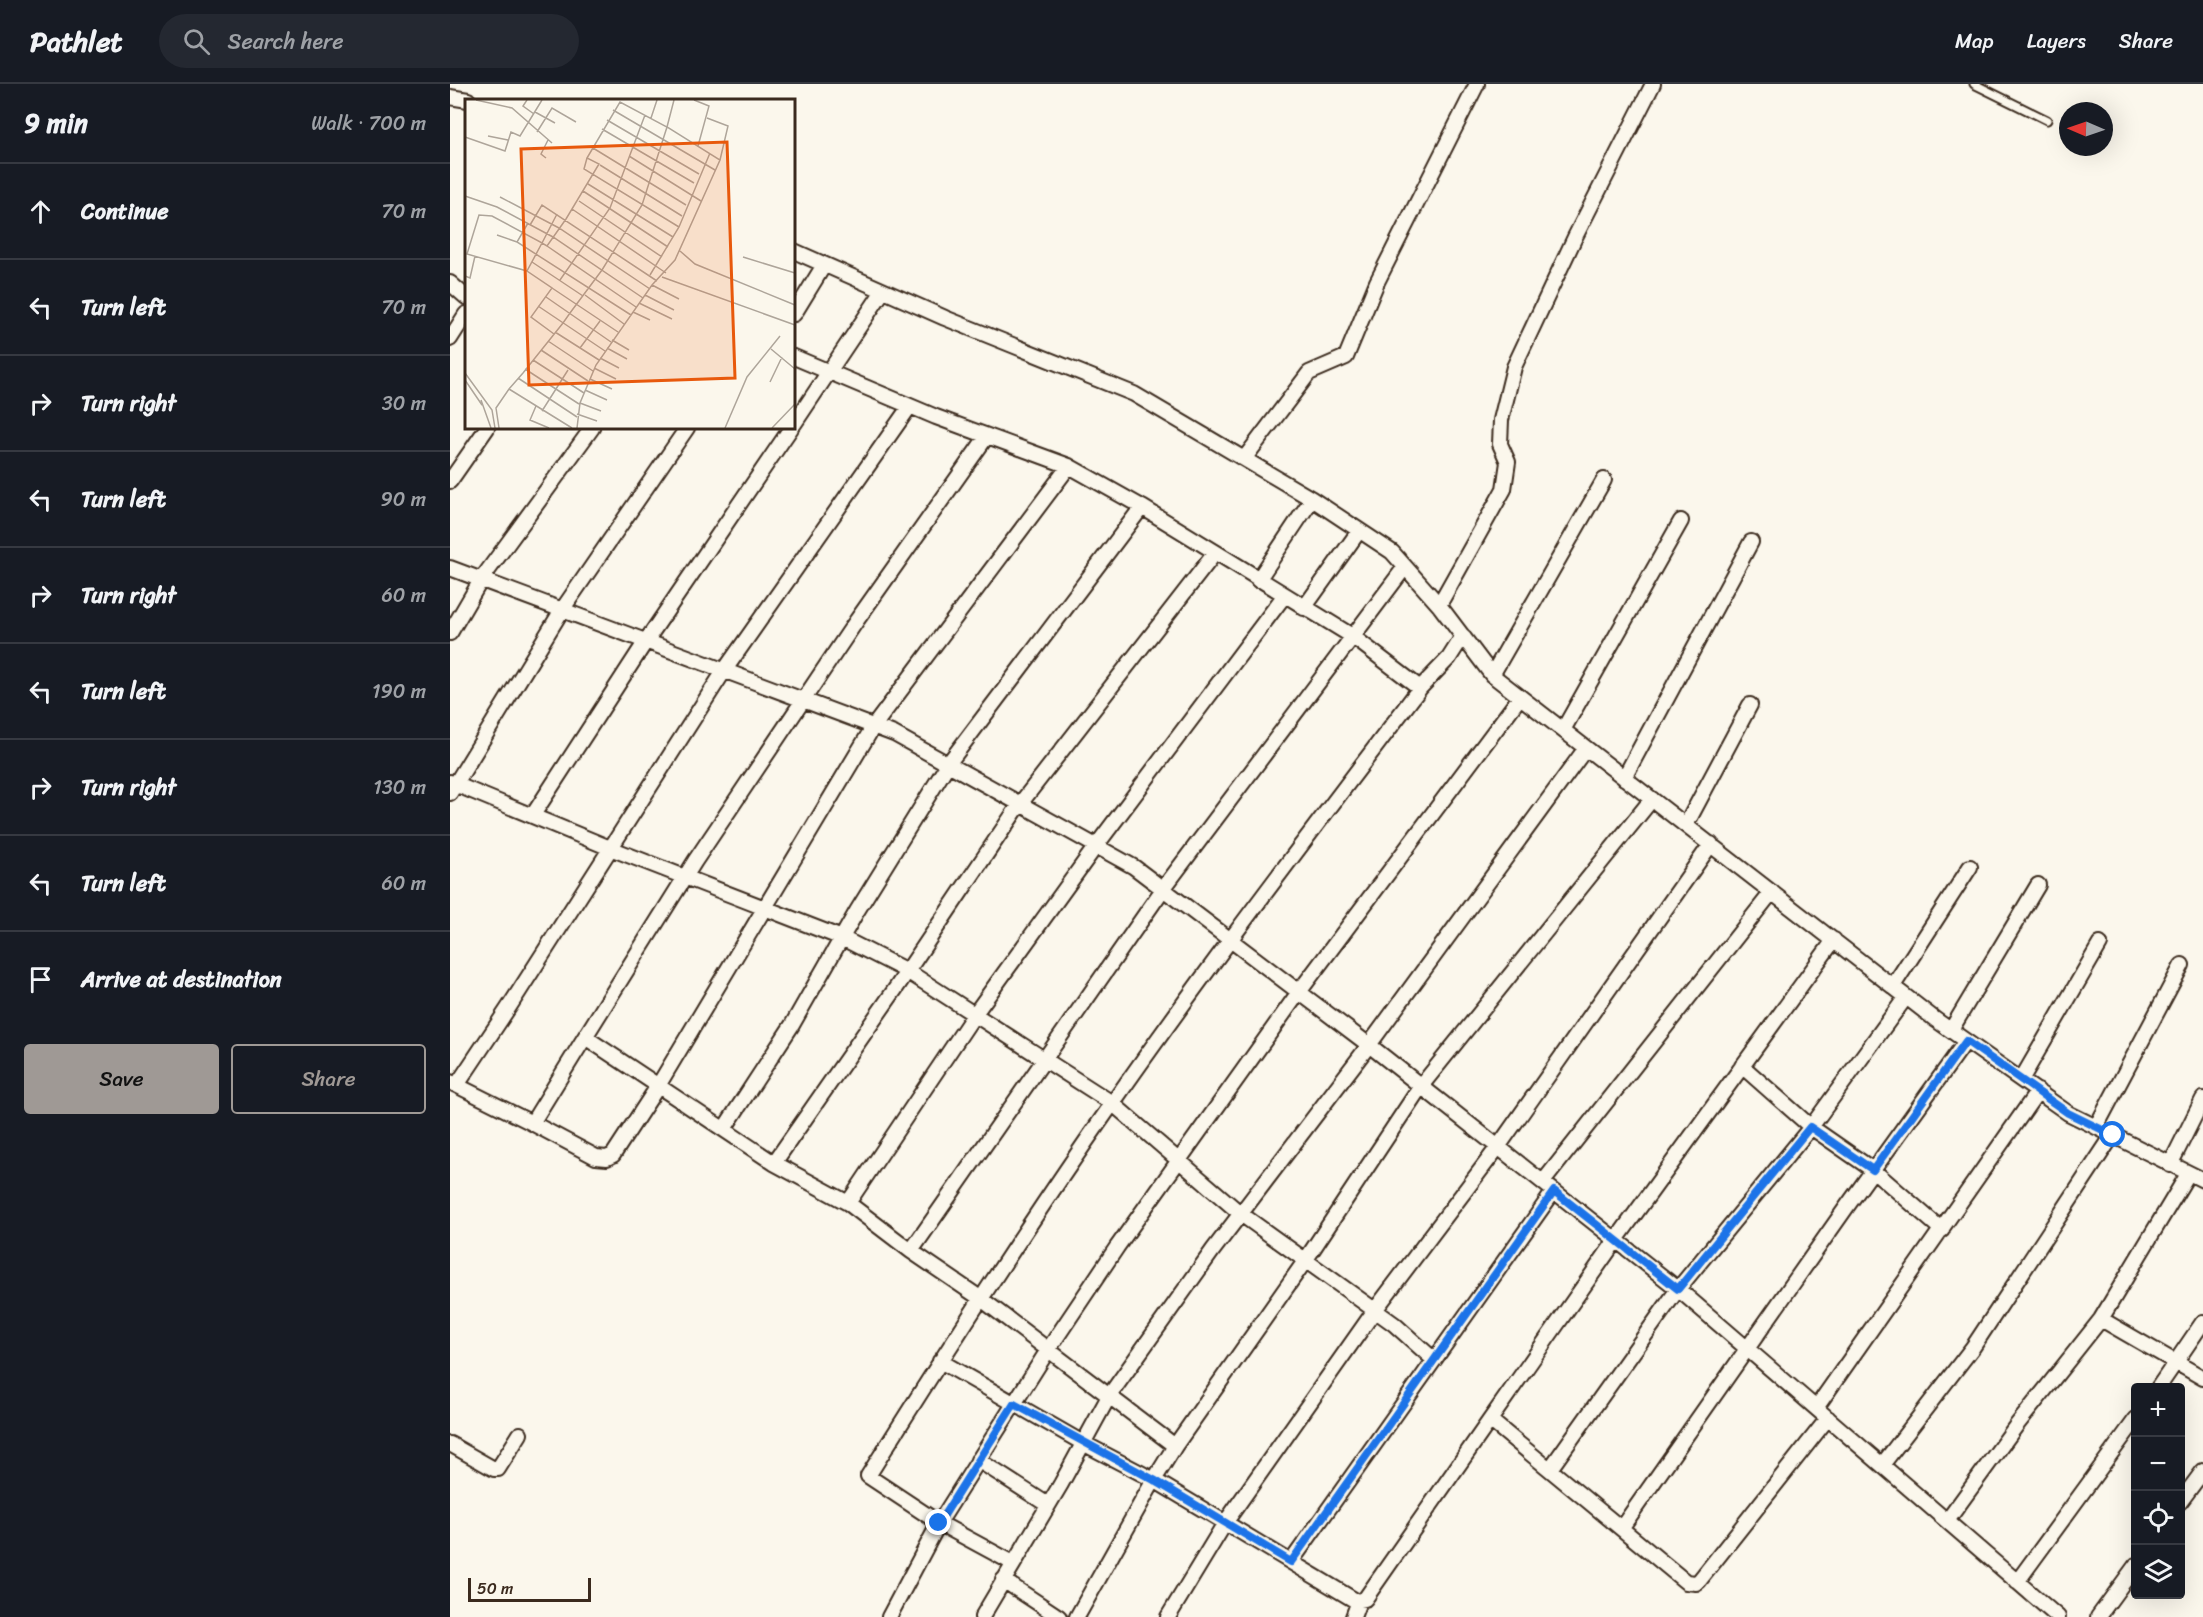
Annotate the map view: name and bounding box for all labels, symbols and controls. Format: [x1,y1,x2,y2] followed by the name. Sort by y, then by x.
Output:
[159,14,579,68] search box
[30,17,123,66] text: Pathlet
[228,22,343,61] text: Search here
[1955,22,1994,60] text: Map
[2027,22,2086,60] text: Layers
[2119,22,2173,60] text: Share
[180,25,213,58] icon: search
[465,99,795,429] inset map
[24,100,88,146] text: 9 min
[2059,102,2113,156] north arrow
[311,106,426,141] text: Walk · 700 m
[81,192,169,231] text: Continue
[381,194,426,229] text: 70 m
[24,195,57,228] icon: ahead
[81,288,166,327] text: Turn left
[381,290,426,325] text: 70 m
[24,291,57,324] icon: left
[81,384,176,423] text: Turn right
[382,386,426,421] text: 30 m
[24,387,57,420] icon: right
[81,480,166,519] text: Turn left
[381,482,426,517] text: 90 m
[24,483,57,516] icon: left
[81,576,176,615] text: Turn right
[381,578,426,613] text: 60 m
[24,579,57,612] icon: right
[81,672,166,711] text: Turn left
[372,674,426,709] text: 190 m
[24,675,57,708] icon: left
[81,768,176,807] text: Turn right
[373,770,426,805] text: 130 m
[24,771,57,804] icon: right
[81,864,166,903] text: Turn left
[381,866,426,901] text: 60 m
[24,867,57,900] icon: left
[81,960,282,999] text: Arrive at destination
[24,963,57,996] icon: arrive
[24,1044,219,1114] button: Save
[231,1044,426,1114] button: Share
[2099,1121,2125,1147] route start
[2131,1383,2185,1599] map controls
[2131,1383,2185,1437] button: +
[2131,1437,2185,1491] button: −
[2131,1491,2185,1545] button: locate
[925,1509,951,1535] route end
[2131,1545,2185,1599] button: layers
[477,1574,513,1603] text: 50 m
[468,1575,591,1602] scale bar

